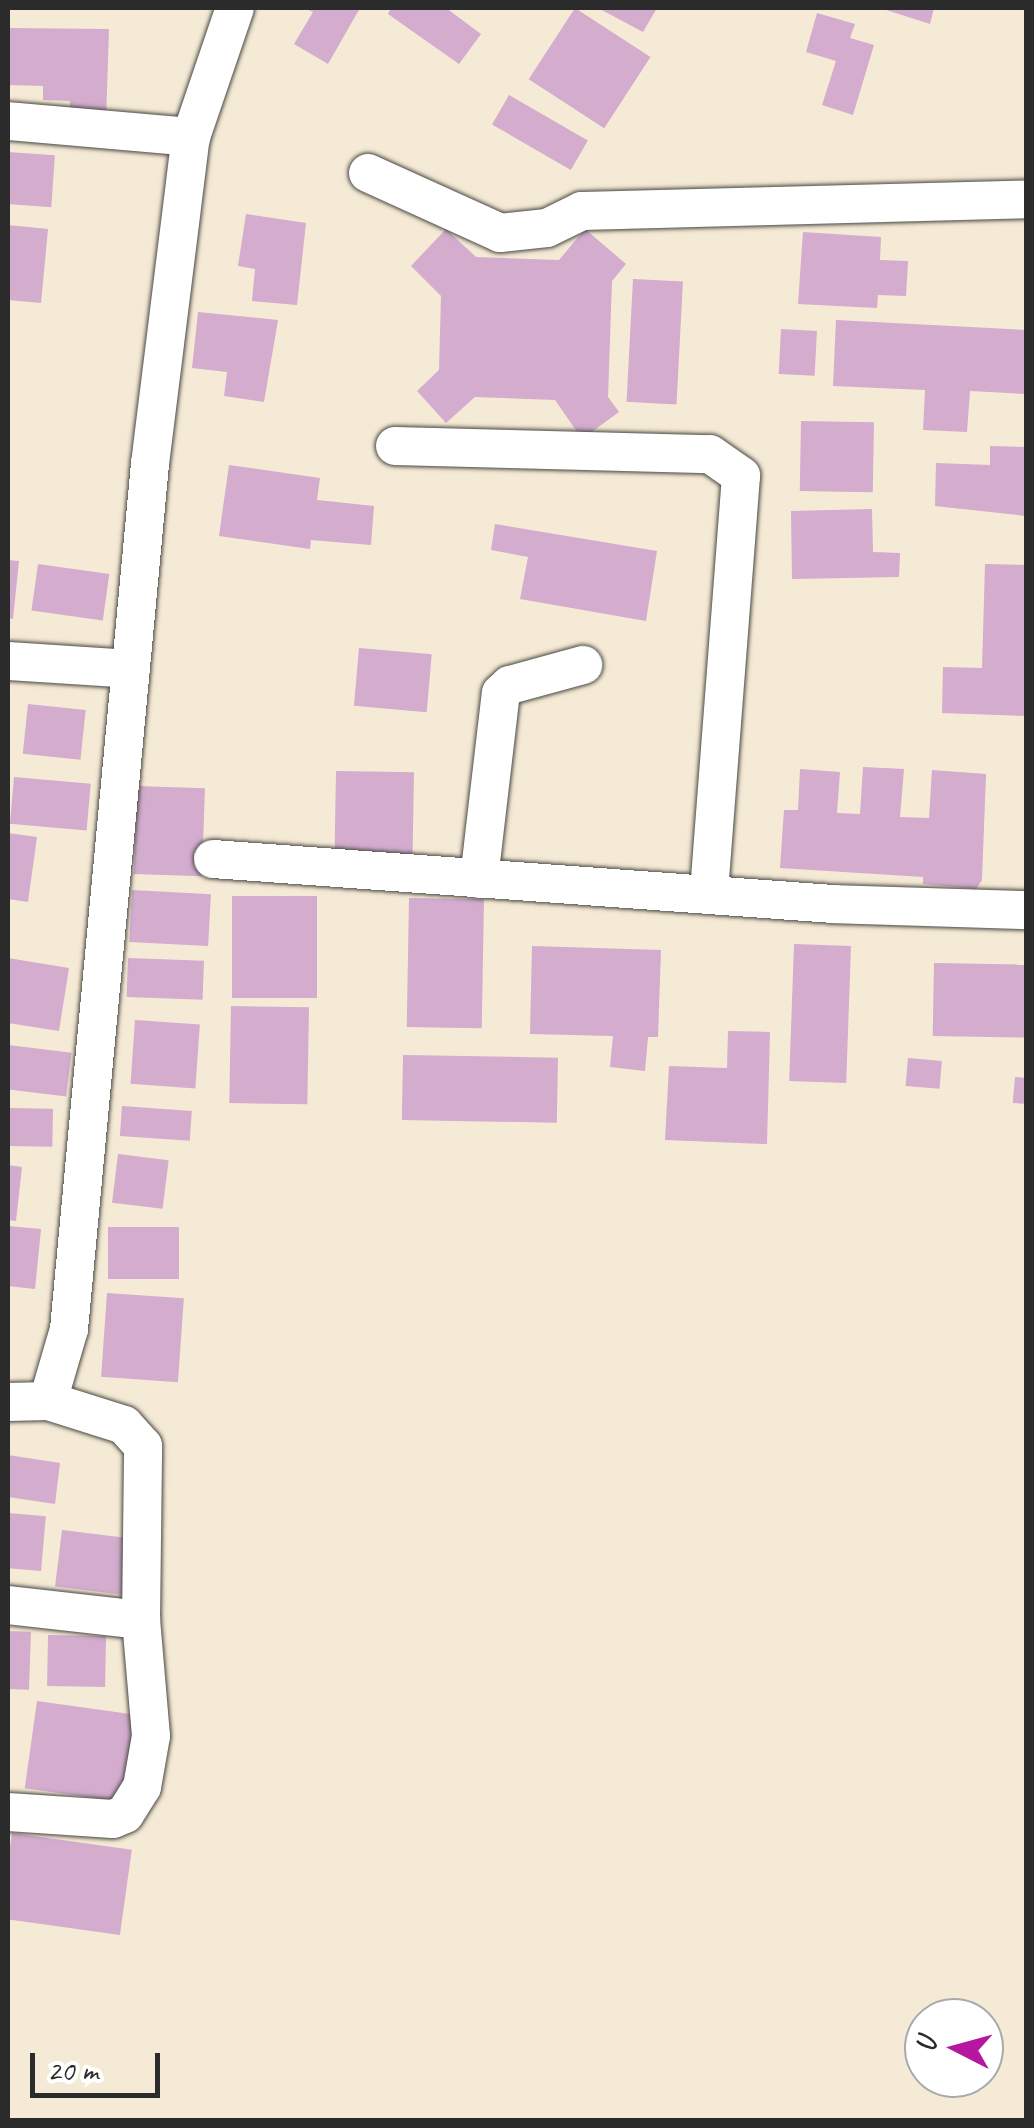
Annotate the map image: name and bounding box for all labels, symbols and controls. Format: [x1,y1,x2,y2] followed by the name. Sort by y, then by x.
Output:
[904,1998,1004,2098] north arrow
[35,2033,165,2095] scale bar
[908,2036,944,2054] text: U
[47,2051,98,2089] text: 20 m

